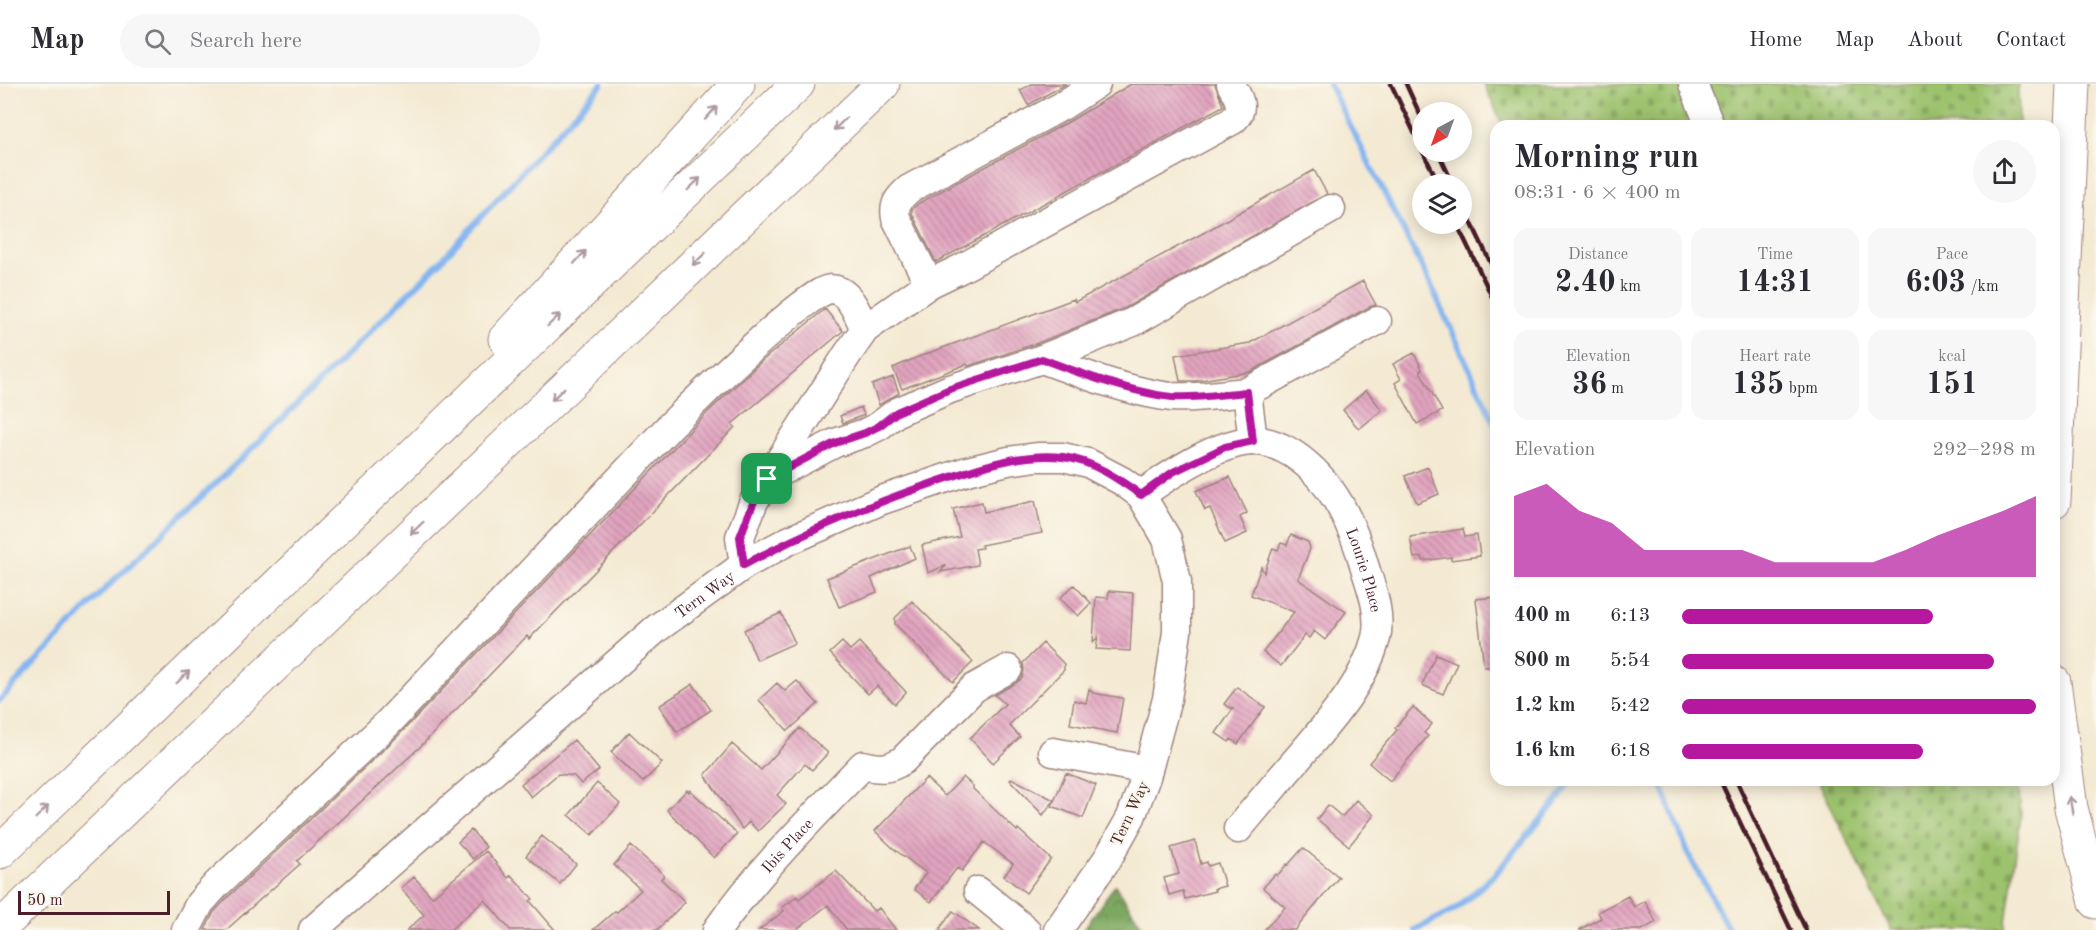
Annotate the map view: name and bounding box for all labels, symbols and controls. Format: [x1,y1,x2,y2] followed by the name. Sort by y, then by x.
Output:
[120,14,540,68] search box
[141,25,174,58] icon: search
[30,27,84,55] text: Map
[189,30,302,52] text: Search here
[1749,30,1802,51] text: Home
[1835,30,1874,51] text: Map
[1907,30,1963,51] text: About
[1996,30,2066,51] text: Contact
[1412,102,1472,162] north arrow
[1412,102,1472,234] map controls
[704,106,719,121] one-way arrow
[833,117,848,132] one-way arrow
[1973,140,2036,203] button: share
[1514,142,1699,175] text: Morning run
[1412,174,1472,234] button: layers
[687,177,702,192] one-way arrow
[1514,183,1681,203] text: 08:31 · 6 × 400 m
[1568,247,1628,263] text: Distance
[1757,247,1793,263] text: Time
[1936,247,1968,263] text: Pace
[573,250,587,265] one-way arrow
[692,252,707,266] one-way arrow
[1555,268,1616,298] text: 2.40
[1736,268,1814,298] text: 14:31
[1905,268,1966,298] text: 6:03
[1616,279,1641,295] text: km
[1966,279,1999,295] text: /km
[546,313,561,327] one-way arrow
[1565,349,1631,365] text: Elevation
[1739,349,1811,365] text: Heart rate
[1938,349,1966,365] text: kcal
[1572,370,1607,400] text: 36
[1732,370,1784,400] text: 135
[1926,370,1978,400] text: 151
[1607,381,1624,397] text: m
[1784,381,1818,397] text: bpm
[551,386,566,401] one-way arrow
[1514,440,1595,460] text: Elevation
[1933,440,2036,460] text: 292–298 m
[741,453,792,504] pin
[750,462,783,495] icon: arrive
[410,521,425,536] one-way arrow
[1342,526,1383,613] street label: Lourie Place
[673,568,739,622] street label: Tern Way
[1514,606,1570,626] text: 400 m
[1610,606,1650,626] text: 6:13
[1514,651,1570,671] text: 800 m
[1610,651,1650,671] text: 5:54
[176,670,191,684] one-way arrow
[1514,696,1576,716] text: 1.2 km
[1610,696,1650,716] text: 5:42
[1514,741,1576,761] text: 1.6 km
[1610,741,1650,761] text: 6:18
[1109,779,1153,849] street label: Tern Way
[2065,795,2076,815] one-way arrow
[35,805,50,819] one-way arrow
[759,816,817,877] street label: Ibis Place
[18,888,170,916] scale bar
[27,893,63,909] text: 50 m

